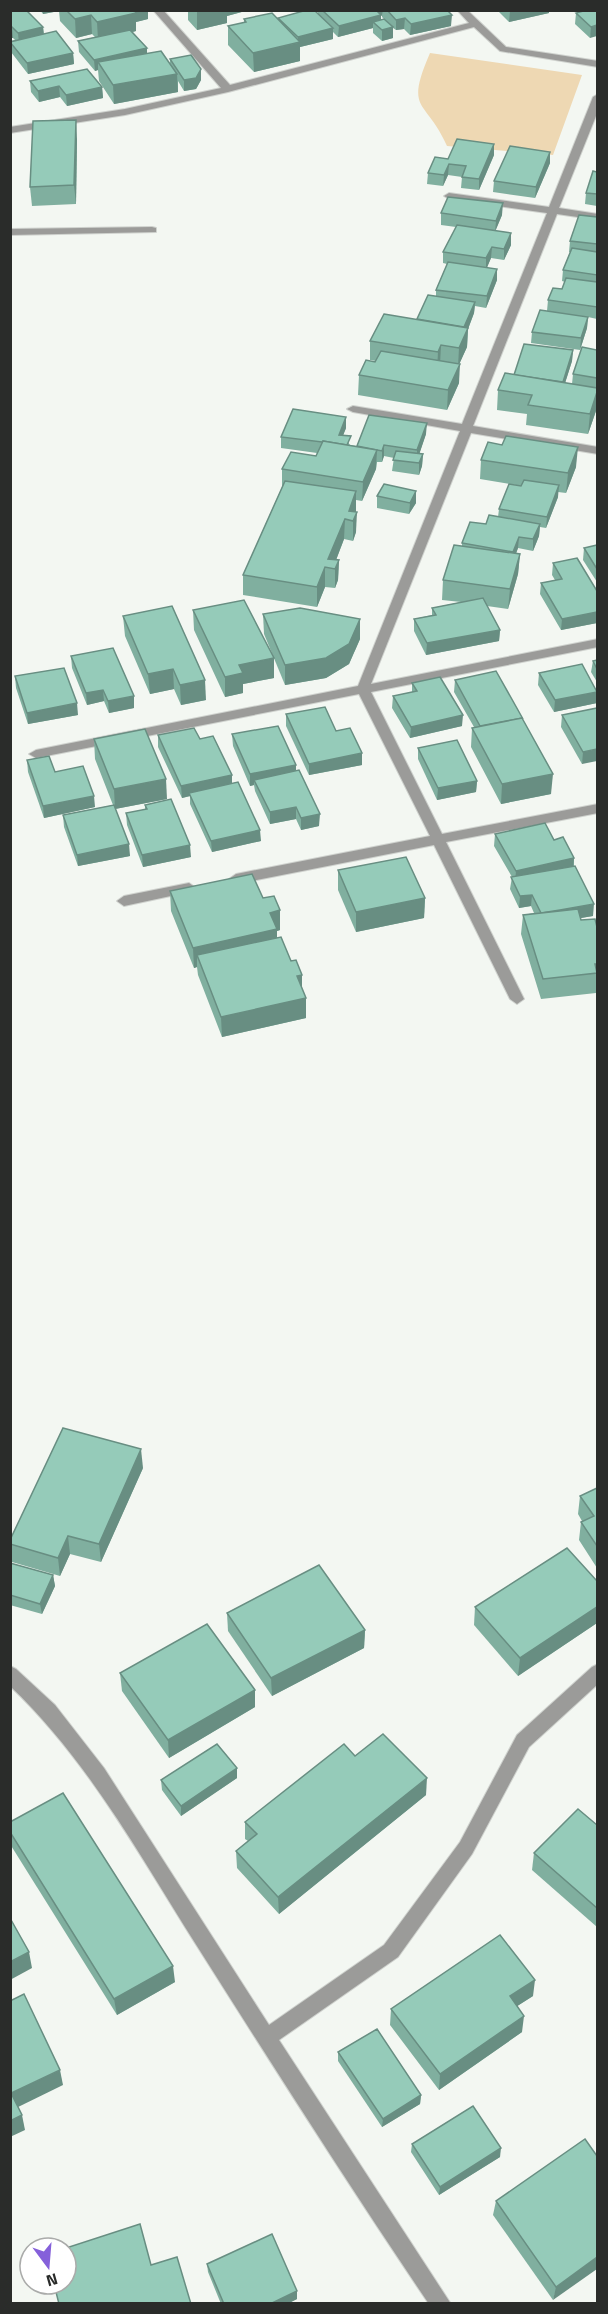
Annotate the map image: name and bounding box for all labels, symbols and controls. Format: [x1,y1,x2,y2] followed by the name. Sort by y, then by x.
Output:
[18,2236,78,2296] north arrow
[43,2267,61,2293] text: N

